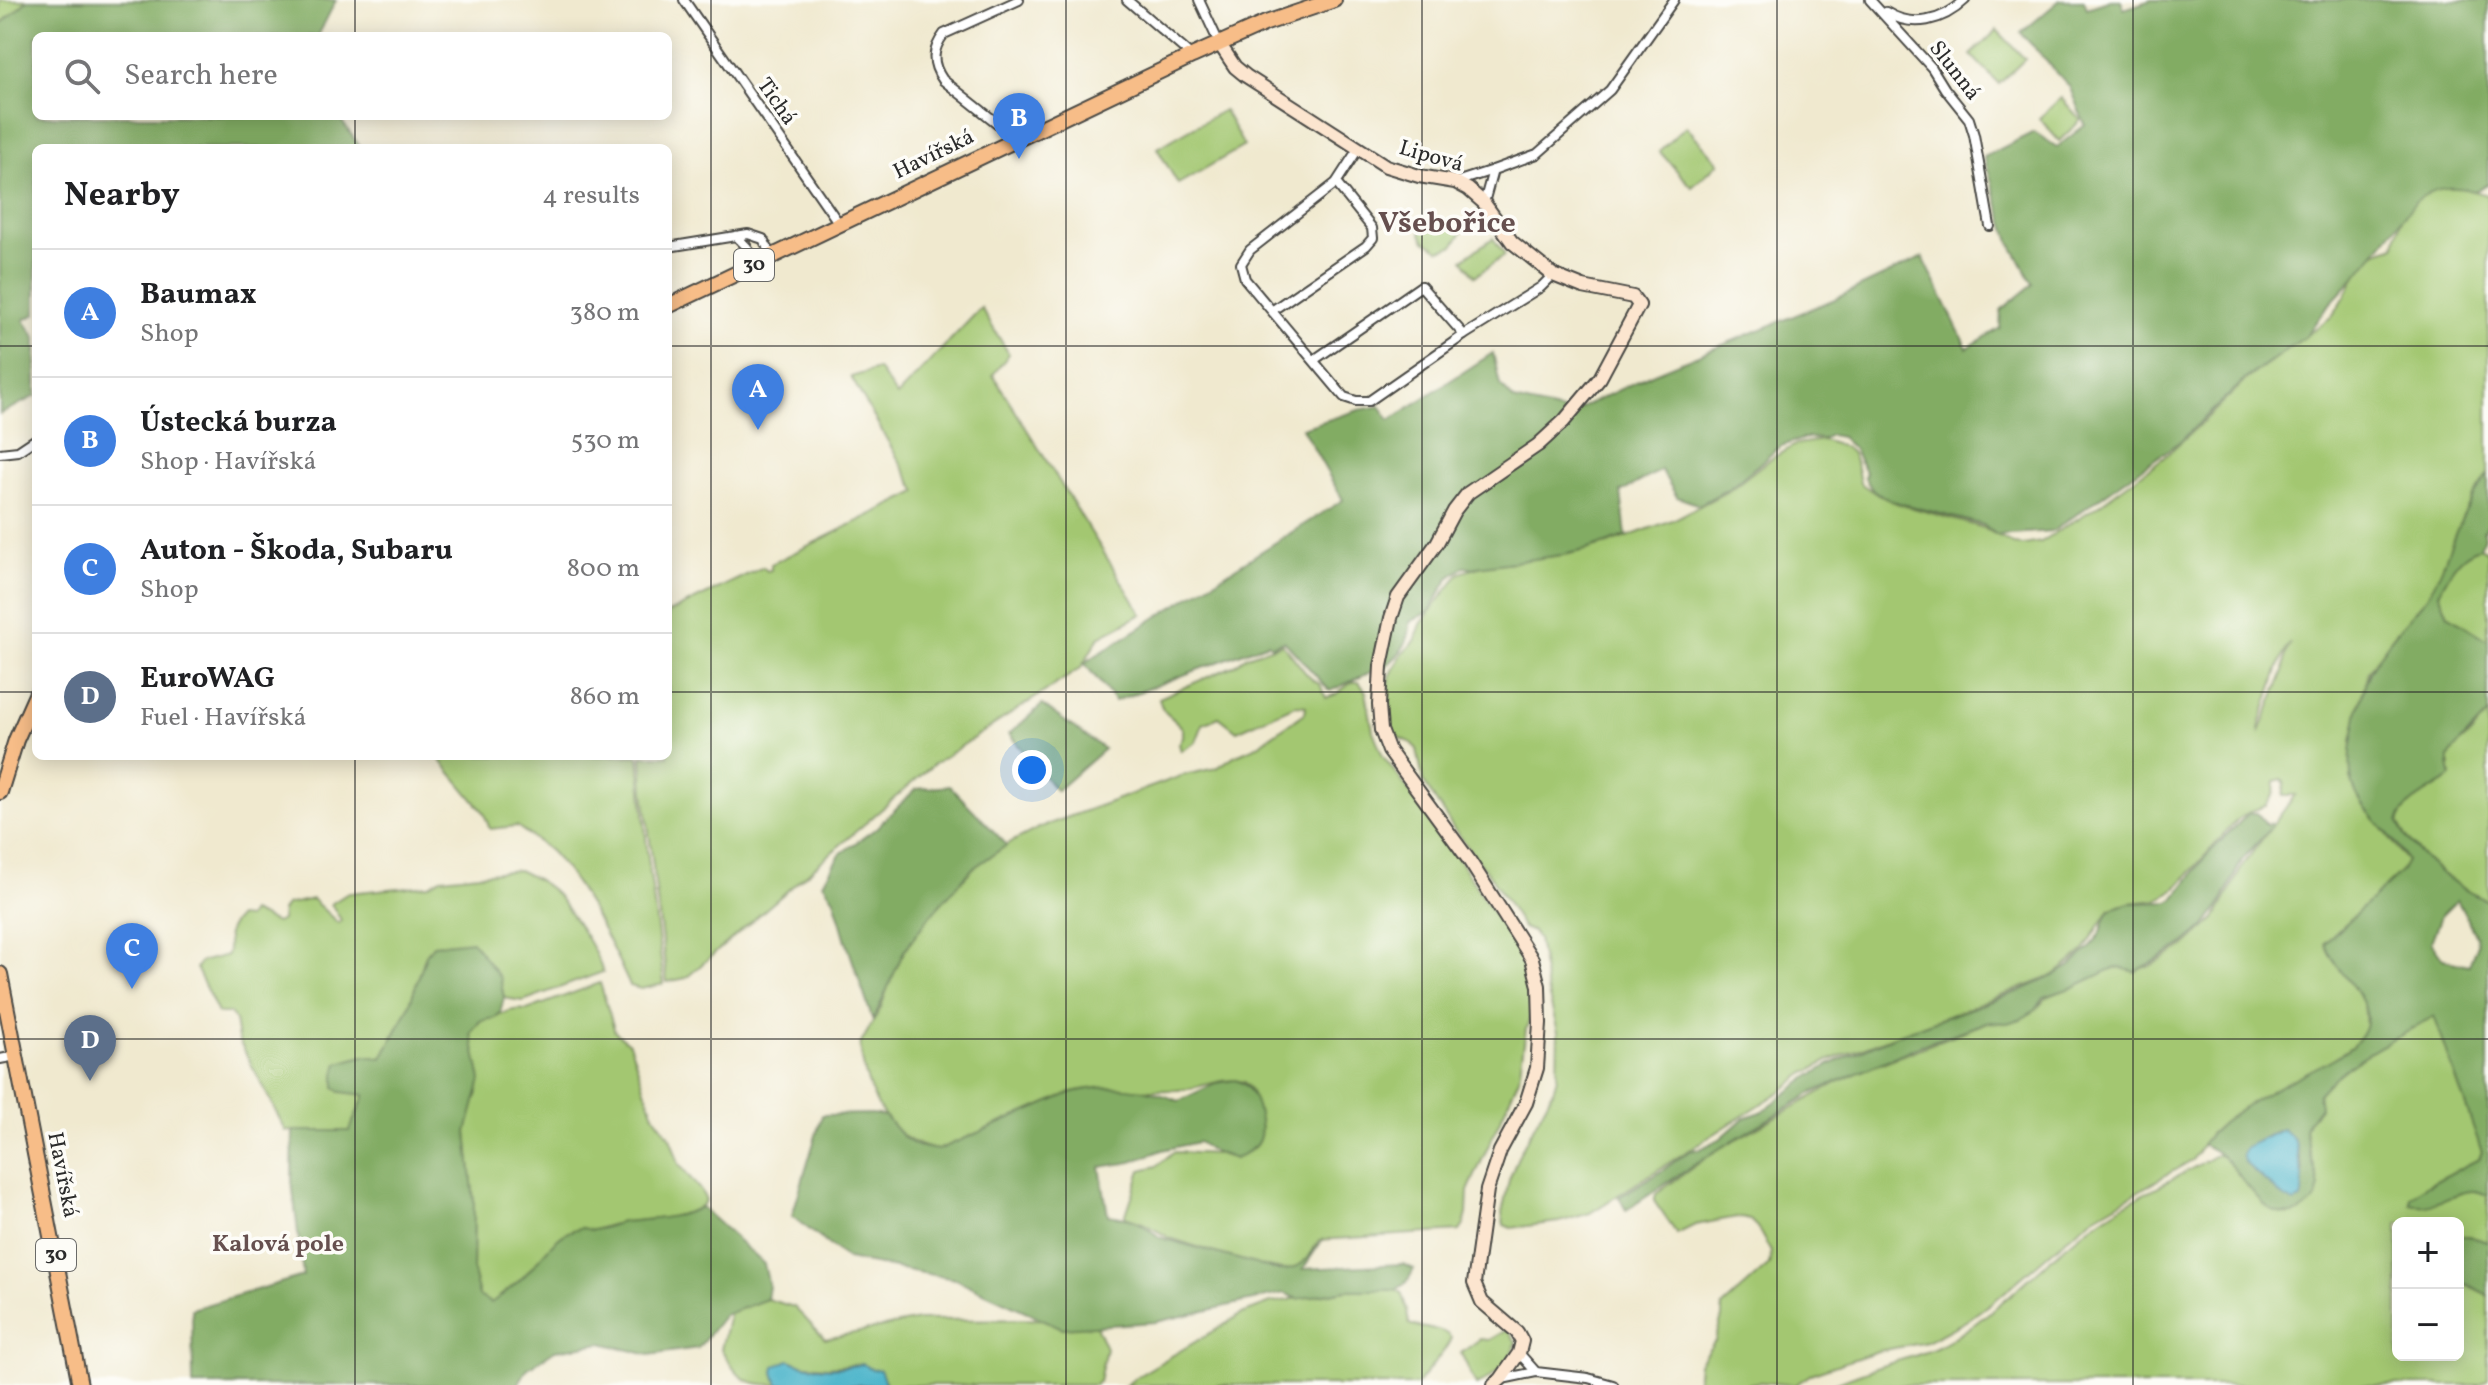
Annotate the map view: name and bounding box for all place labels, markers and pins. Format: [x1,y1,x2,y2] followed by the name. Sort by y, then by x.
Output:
[993,93,1045,159] pin: B
[732,364,784,430] pin: A
[106,923,158,989] pin: C
[64,1015,116,1081] pin: D

